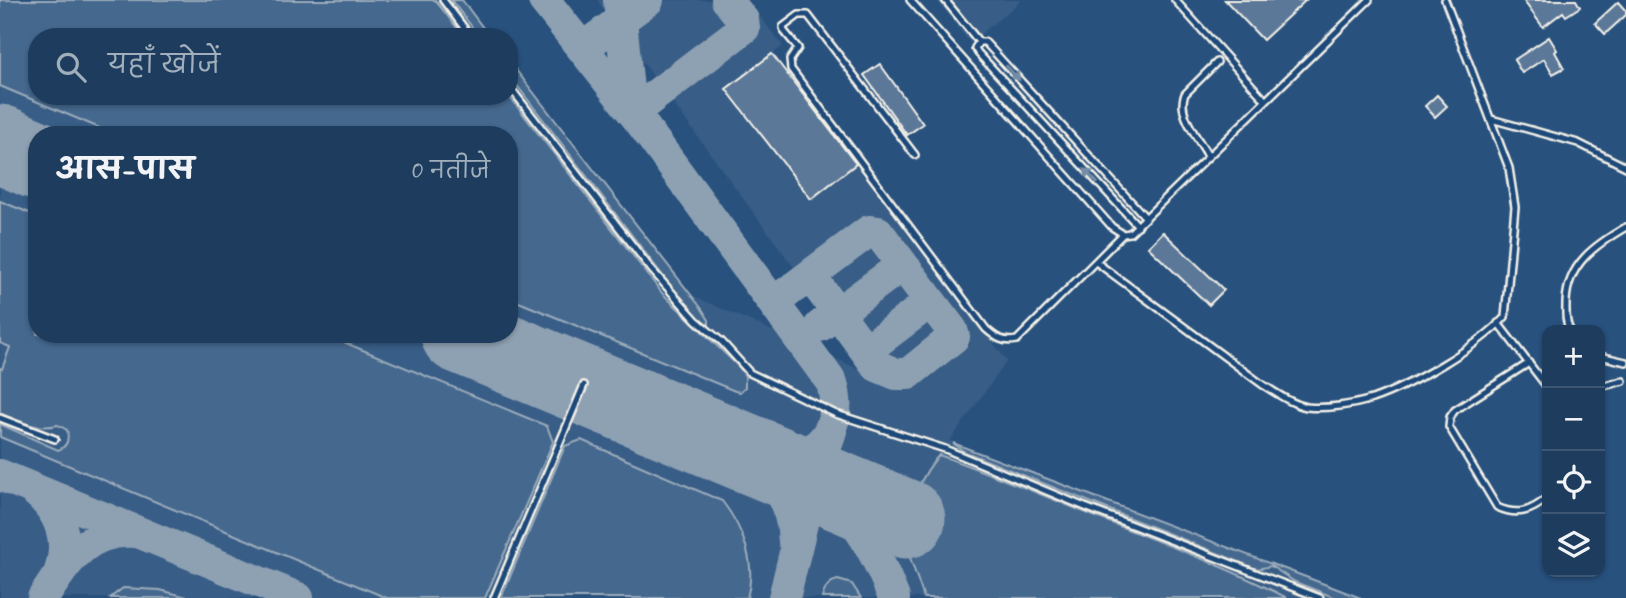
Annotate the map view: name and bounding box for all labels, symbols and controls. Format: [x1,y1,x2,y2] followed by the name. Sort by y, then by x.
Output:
[28,28,518,105] search box
[52,48,90,86] icon: search
[108,49,220,83] text: यहाँ खोजें
[1004,64,1020,81] one-way arrow
[56,151,194,190] text: आस-पास
[411,157,490,187] text: 0 नतीजे
[1083,168,1099,185] one-way arrow
[1542,325,1605,577] map controls
[1542,325,1605,388] button: +
[1542,388,1605,451] button: −
[1542,451,1605,514] button: locate
[1542,514,1605,577] button: layers

